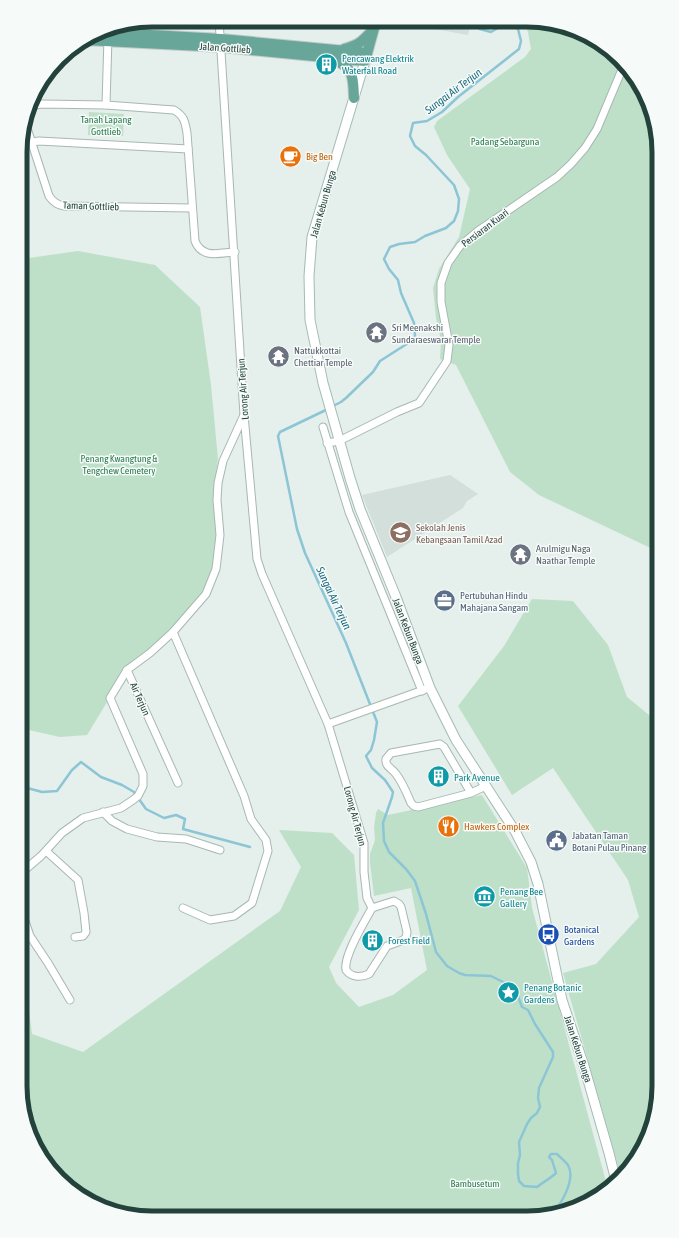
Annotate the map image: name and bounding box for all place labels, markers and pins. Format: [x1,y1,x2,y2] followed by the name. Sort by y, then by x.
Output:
[313,51,339,77] building icon: Pencawang Elektrik Waterfall Road
[342,53,414,76] place label: Pencawang Elektrik Waterfall Road
[277,143,303,169] cafe icon: Big Ben
[306,151,333,162] place label: Big Ben
[364,320,390,346] temple icon: Sri Meenakshi Sundaraeswarar Temple
[392,322,481,345] place label: Sri Meenakshi Sundaraeswarar Temple
[265,343,291,369] temple icon: Nattukkottai Chettiar Temple
[294,345,353,368] place label: Nattukkottai Chettiar Temple
[388,520,414,546] school or university icon: Sekolah Jenis Kebangsaan Tamil Azad
[416,522,503,545] place label: Sekolah Jenis Kebangsaan Tamil Azad
[508,541,534,567] temple icon: Arulmigu Naga Naathar Temple
[536,543,596,566] place label: Arulmigu Naga Naathar Temple
[432,588,458,614] office icon: Pertubuhan Hindu Mahajana Sangam
[460,590,528,613] place label: Pertubuhan Hindu Mahajana Sangam
[426,764,452,790] building icon: Park Avenue
[454,772,500,783] place label: Park Avenue
[435,813,461,839] restaurant icon: Hawkers Complex
[464,821,529,832] place label: Hawkers Complex
[543,828,569,854] public building icon: Jabatan Taman Botani Pulau Pinang
[572,830,647,853] place label: Jabatan Taman Botani Pulau Pinang
[472,884,498,910] museum icon: Penang Bee Gallery
[500,886,544,909] place label: Penang Bee Gallery
[535,922,561,948] bus stop icon: Botanical Gardens
[564,924,599,947] place label: Botanical Gardens
[359,927,385,953] building icon: Forest Field
[388,935,430,946] place label: Forest Field
[496,980,522,1006] place icon: Penang Botanic Gardens
[524,982,581,1005] place label: Penang Botanic Gardens

